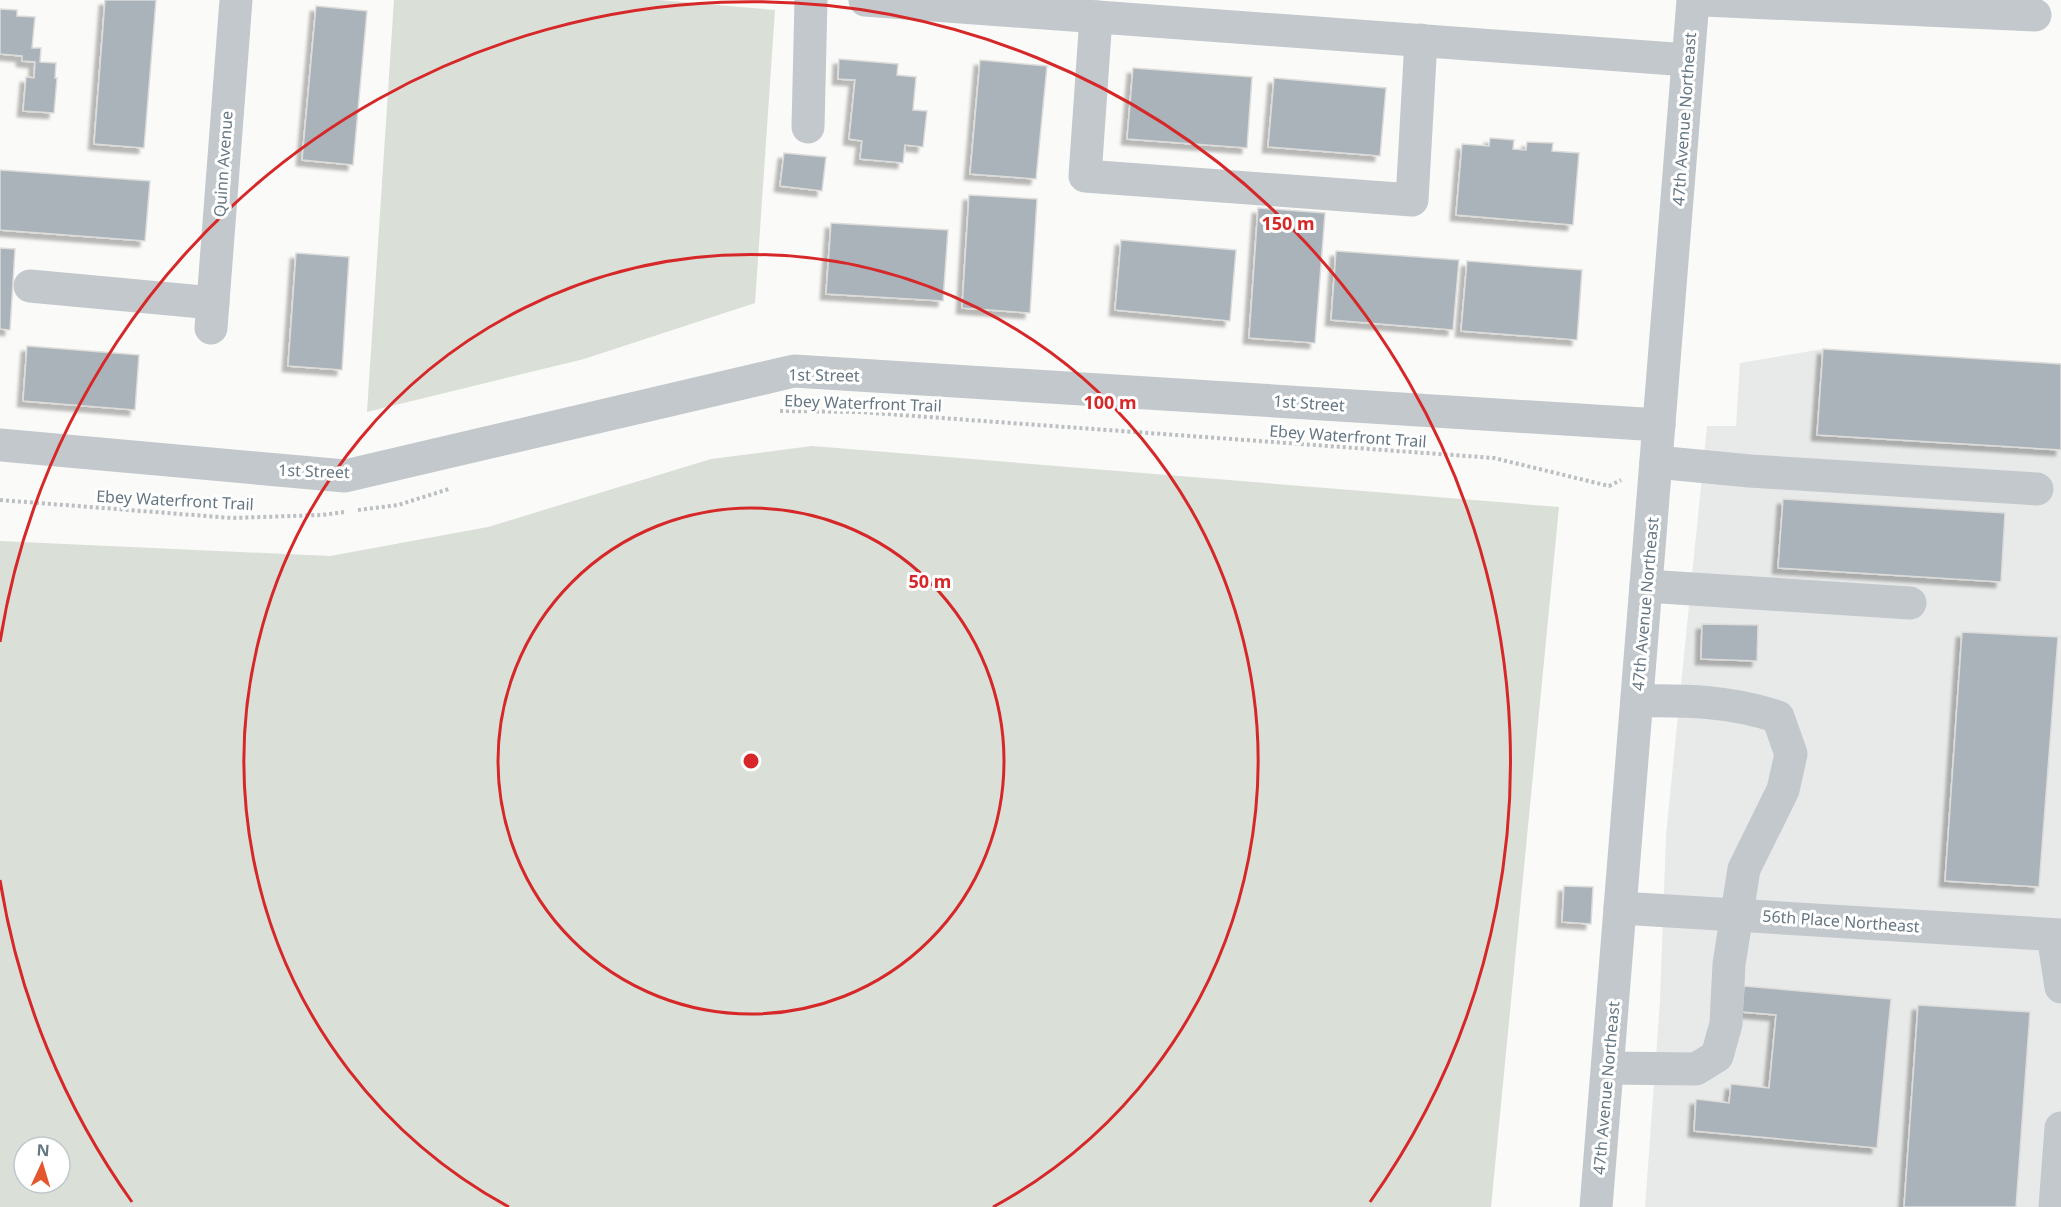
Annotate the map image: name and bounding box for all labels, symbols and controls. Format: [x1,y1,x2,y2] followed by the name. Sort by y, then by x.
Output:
[1667,31,1701,207] street label: 47th Avenue Northeast
[208,110,238,218] street label: Quinn Avenue
[1261,211,1315,235] text: 150 m
[788,363,860,387] street label: 1st Street
[784,389,942,417] street label: Ebey Waterfront Trail
[1083,390,1137,414] text: 100 m
[1273,390,1346,416] street label: 1st Street
[1269,420,1427,452] street label: Ebey Waterfront Trail
[278,459,350,483] street label: 1st Street
[96,485,254,515] street label: Ebey Waterfront Trail
[1626,516,1664,692] street label: 47th Avenue Northeast
[909,569,951,593] text: 50 m
[741,751,761,771] centre of rings
[1762,905,1920,937] street label: 56th Place Northeast
[1587,1000,1625,1176] street label: 47th Avenue Northeast
[12,1135,72,1195] north arrow
[36,1139,50,1161] text: N

